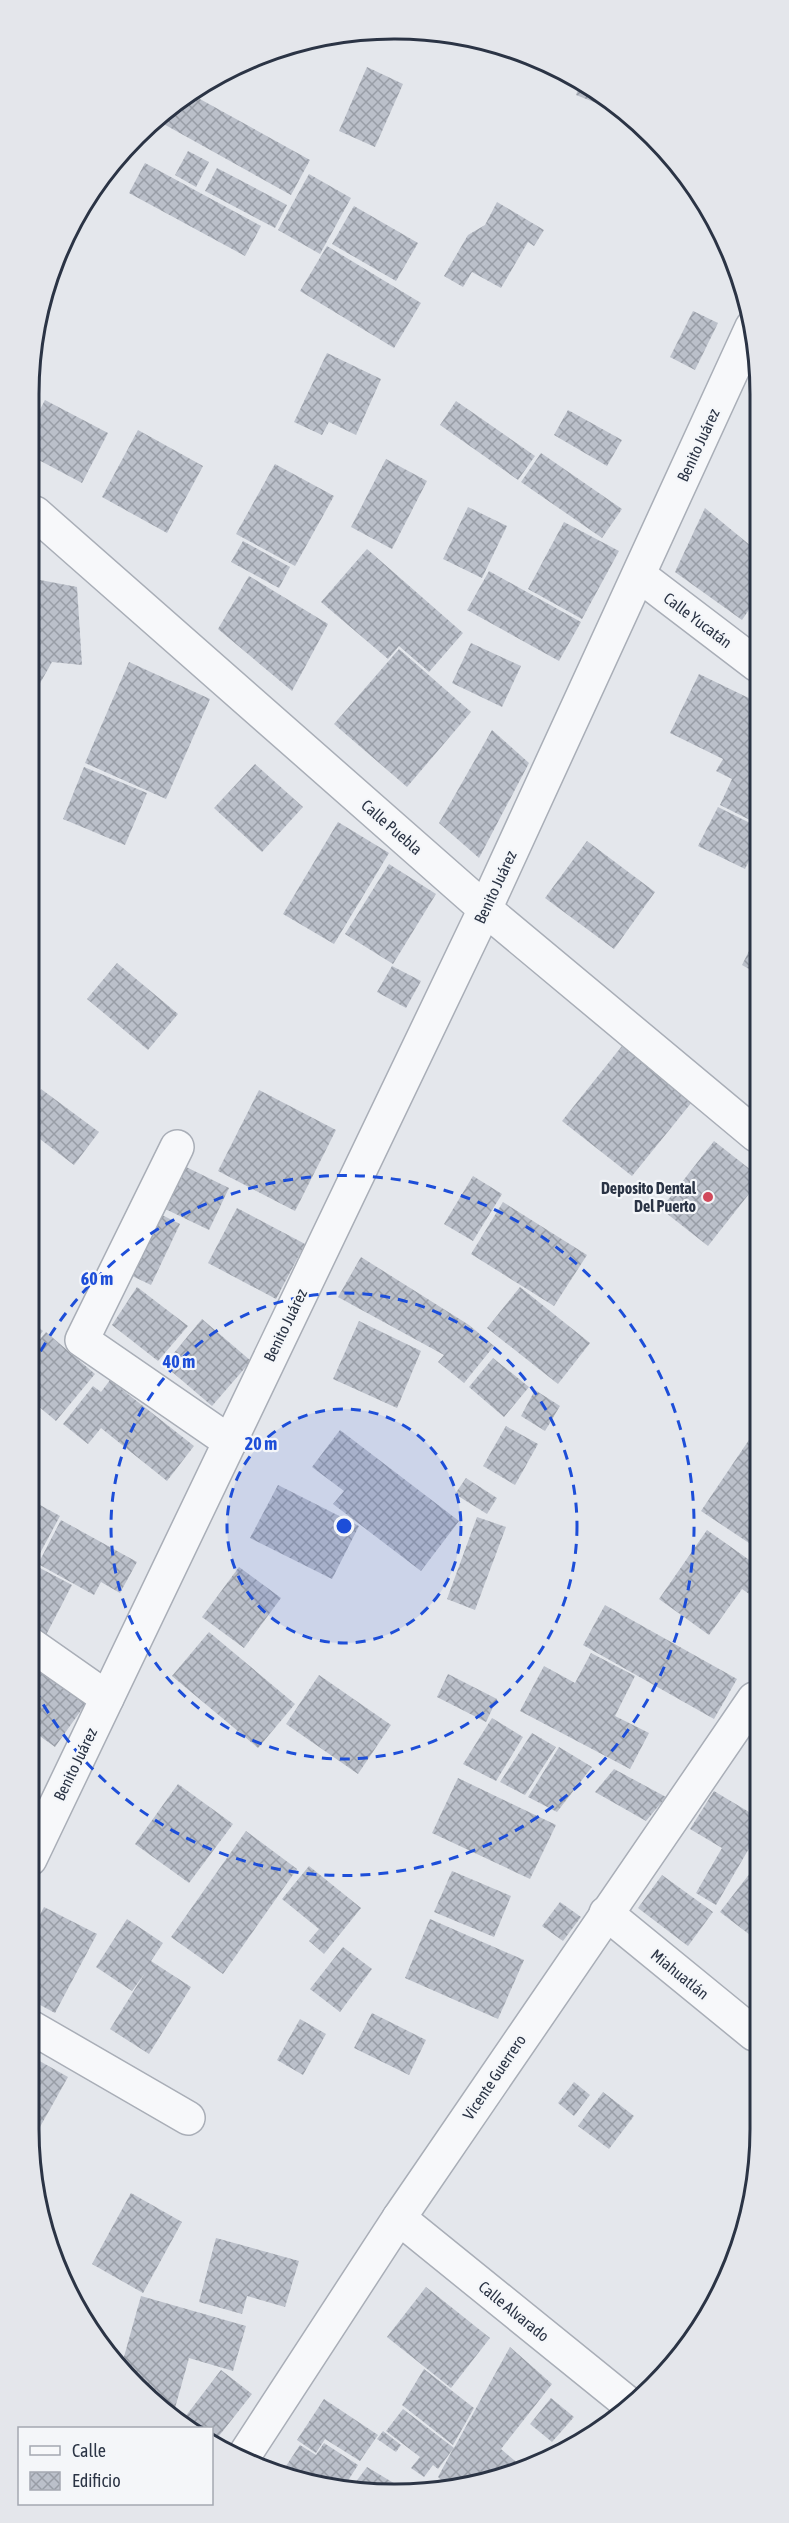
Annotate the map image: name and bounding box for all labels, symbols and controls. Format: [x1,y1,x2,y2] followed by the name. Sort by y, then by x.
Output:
[673,405,723,484] street label: Benito Juárez
[660,589,736,651] street label: Calle Yucatán
[358,796,426,858] street label: Calle Puebla
[470,847,520,926] street label: Benito Juárez
[601,1179,697,1215] place label: Deposito Dental Del Puerto
[701,1190,715,1204] marker: Deposito Dental Del Puerto
[81,1268,113,1289] text: 60 m
[260,1286,310,1364] street label: Benito Juárez
[162,1351,195,1372] text: 40 m
[245,1433,277,1454] text: 20 m
[334,1516,354,1536] centre of rings
[50,1725,100,1803] street label: Benito Juárez
[648,1945,712,2003] street label: Miahuatlán
[459,2031,529,2123] street label: Vicente Guerrero
[475,2277,553,2345] street label: Calle Alvarado
[18,2427,213,2505] legend
[72,2440,106,2461] text: Calle
[72,2470,121,2491] text: Edificio

